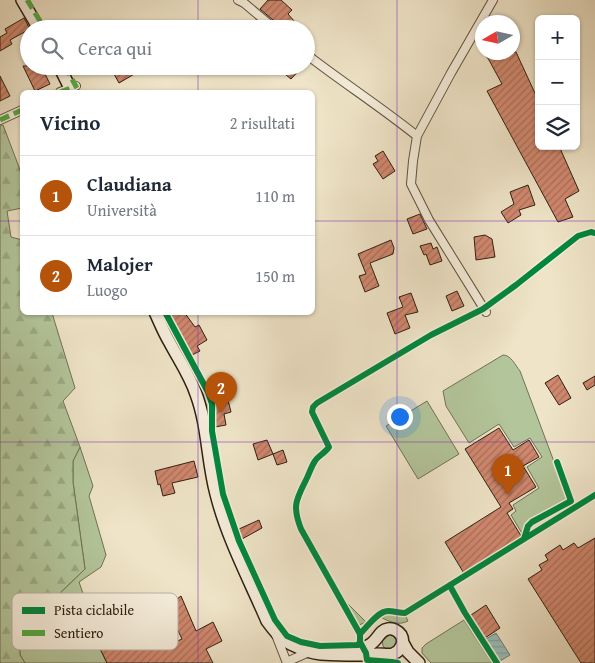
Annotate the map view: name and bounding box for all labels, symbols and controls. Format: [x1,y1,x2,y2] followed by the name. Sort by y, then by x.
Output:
[475,15,520,60] north arrow
[535,15,580,150] map controls
[535,15,580,60] button: +
[20,20,315,75] search box
[38,34,66,62] icon: search
[78,34,152,62] text: Cerca qui
[535,60,580,105] button: −
[535,105,580,150] button: layers
[40,107,100,138] text: Vicino
[230,111,295,135] text: 2 risultati
[87,170,172,198] text: Claudiana
[52,184,60,208] text: 1
[255,184,295,208] text: 110 m
[87,198,157,222] text: Università
[87,250,153,278] text: Malojer
[52,264,60,288] text: 2
[255,264,295,288] text: 150 m
[87,278,128,302] text: Luogo
[205,372,237,413] pin: 2
[387,404,413,430] your location
[492,454,524,495] pin: 1
[12,593,178,650] legend
[54,600,134,620] text: Pista ciclabile
[54,623,103,643] text: Sentiero

